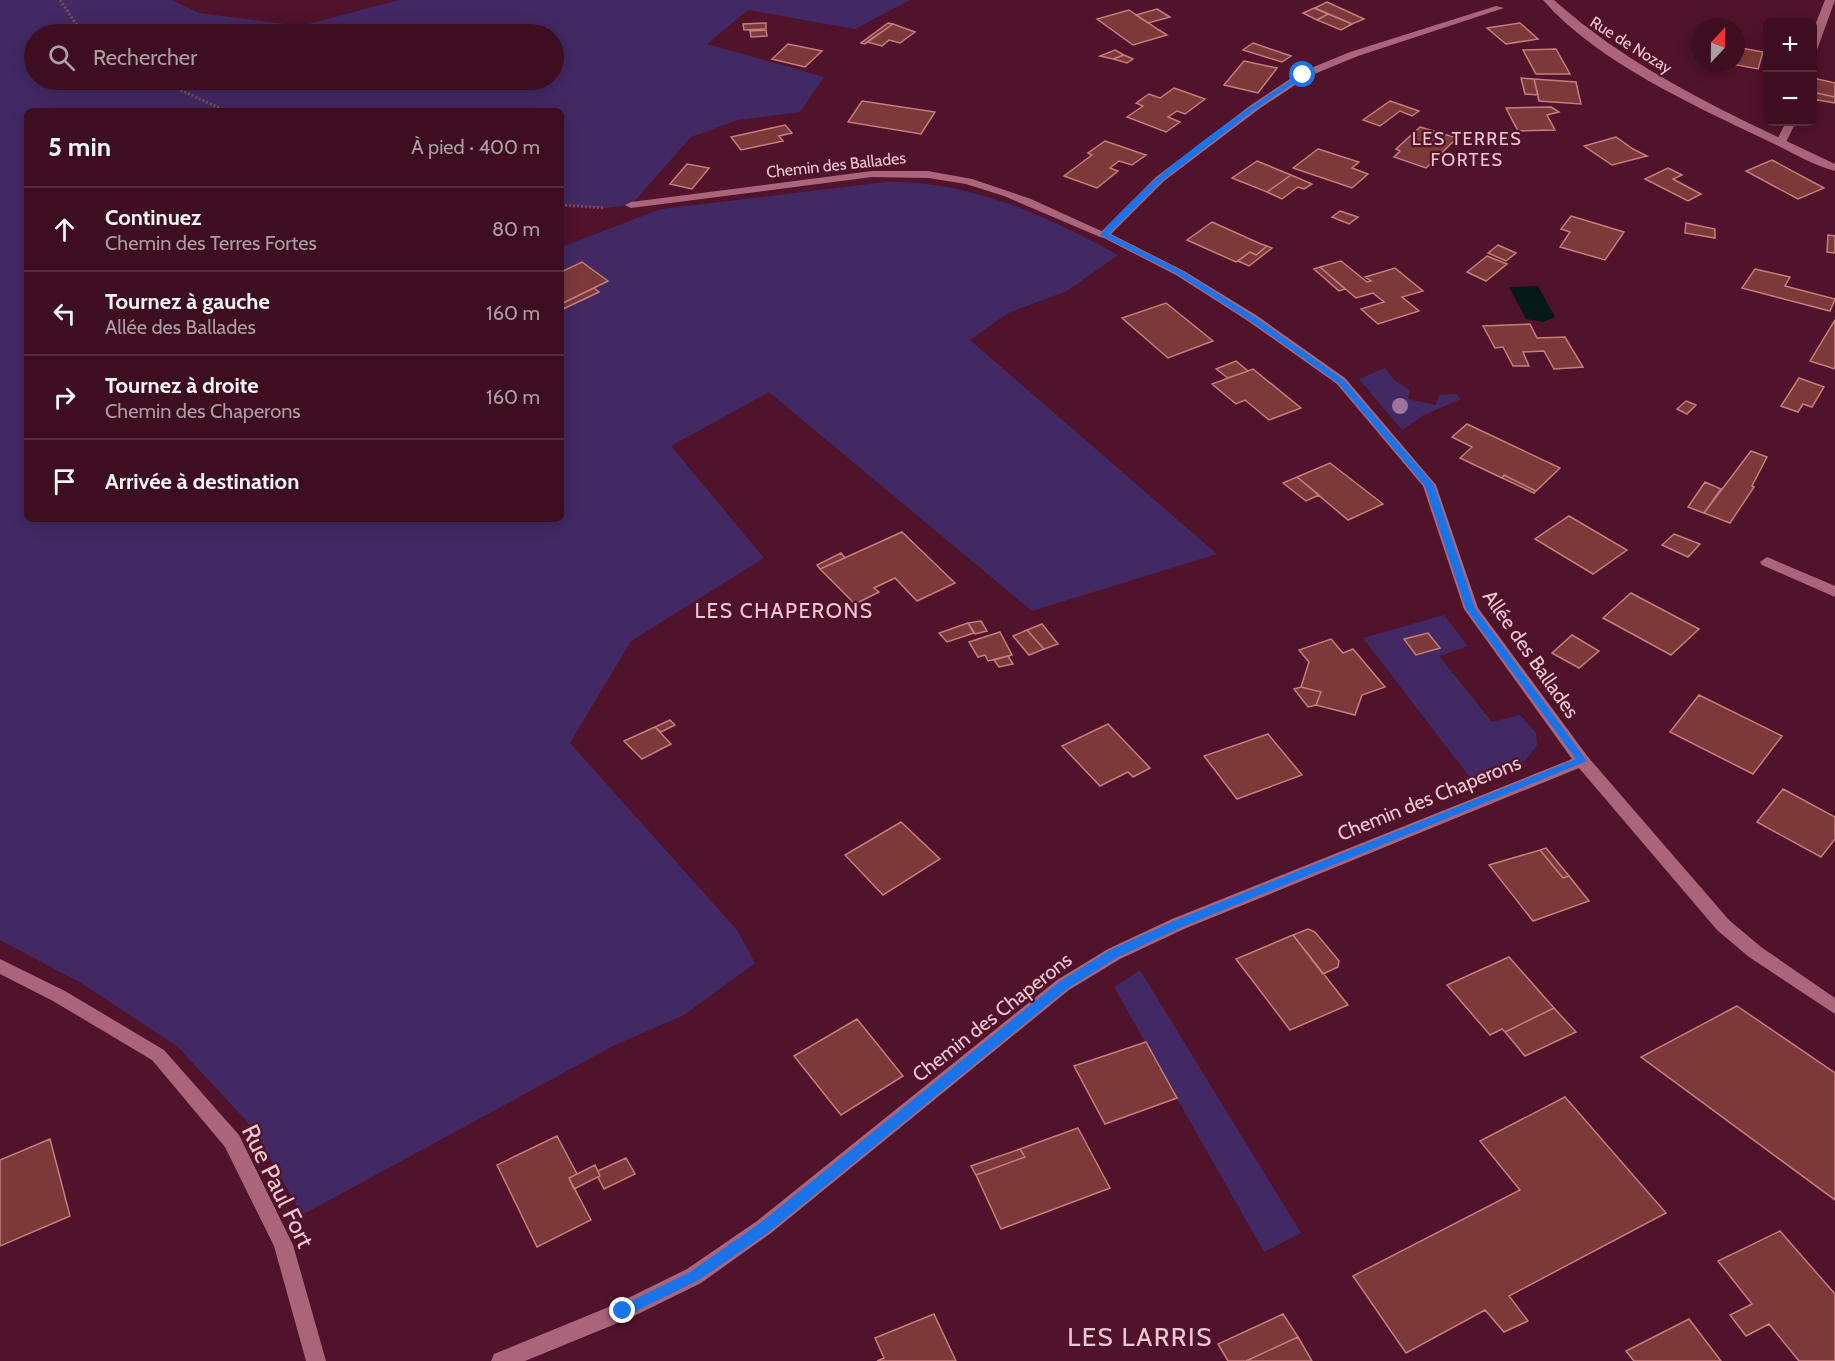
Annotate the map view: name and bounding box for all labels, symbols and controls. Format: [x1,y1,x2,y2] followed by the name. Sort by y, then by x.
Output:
[1587,12,1675,78] street label: Rue de Nozay
[1691,18,1745,72] north arrow
[1763,18,1817,126] map controls
[1763,18,1817,72] button: +
[24,24,564,90] search box
[45,41,78,74] icon: search
[93,44,197,71] text: Rechercher
[1289,61,1315,87] route start
[1763,72,1817,126] button: −
[1412,128,1522,171] district label: LES TERRES FORTES
[48,131,111,163] text: 5 min
[411,135,540,159] text: À pied · 400 m
[765,148,907,182] street label: Chemin des Ballades
[105,204,202,231] text: Continuez
[48,213,81,246] icon: ahead
[492,217,540,241] text: 80 m
[105,231,317,255] text: Chemin des Terres Fortes
[105,288,270,315] text: Tournez à gauche
[48,297,81,330] icon: left
[486,301,540,325] text: 160 m
[105,315,256,339] text: Allée des Ballades
[105,372,259,399] text: Tournez à droite
[48,381,81,414] icon: right
[486,385,540,409] text: 160 m
[105,399,301,423] text: Chemin des Chaperons
[48,465,81,498] icon: arrive
[105,468,299,495] text: Arrivée à destination
[1478,585,1584,723] street label: Allée des Ballades
[695,598,873,623] district label: LES CHAPERONS
[1334,750,1524,846] street label: Chemin des Chaperons
[908,947,1076,1087] street label: Chemin des Chaperons
[236,1120,320,1252] street label: Rue Paul Fort
[609,1297,635,1323] route end
[1067,1321,1213,1353] district label: LES LARRIS

